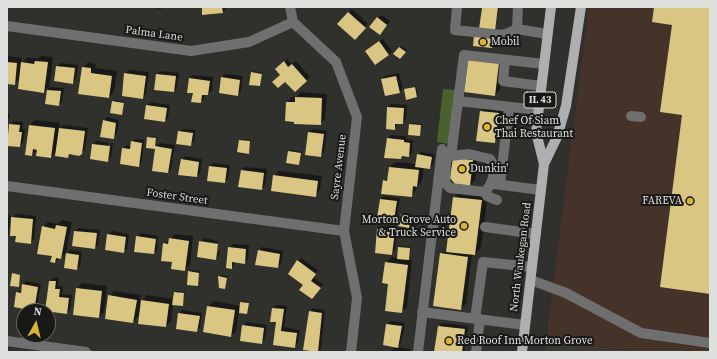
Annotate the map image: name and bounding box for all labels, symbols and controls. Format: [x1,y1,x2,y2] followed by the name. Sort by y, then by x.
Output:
[124,23,184,45] street label: Palma Lane
[491,35,520,49] place label: Mobil
[478,37,488,47] marker: Mobil
[524,92,556,108] road number: IL 43
[495,114,573,140] place label: Chef Of Siam Thai Restaurant
[482,122,492,132] marker: Chef Of Siam Thai Restaurant
[328,134,350,200] street label: Sayre Avenue
[470,162,508,176] place label: Dunkin'
[457,164,467,174] marker: Dunkin'
[146,186,208,208] street label: Foster Street
[642,194,682,208] place label: FAREVA
[685,196,695,206] marker: FAREVA
[508,202,534,312] street label: North Waukegan Road
[362,213,456,239] place label: Morton Grove Auto & Truck Service
[459,221,469,231] marker: Morton Grove Auto & Truck Service
[16,303,56,343] north arrow
[33,304,43,320] text: N
[457,334,592,348] place label: Red Roof Inn Morton Grove
[444,336,454,346] marker: Red Roof Inn Morton Grove

